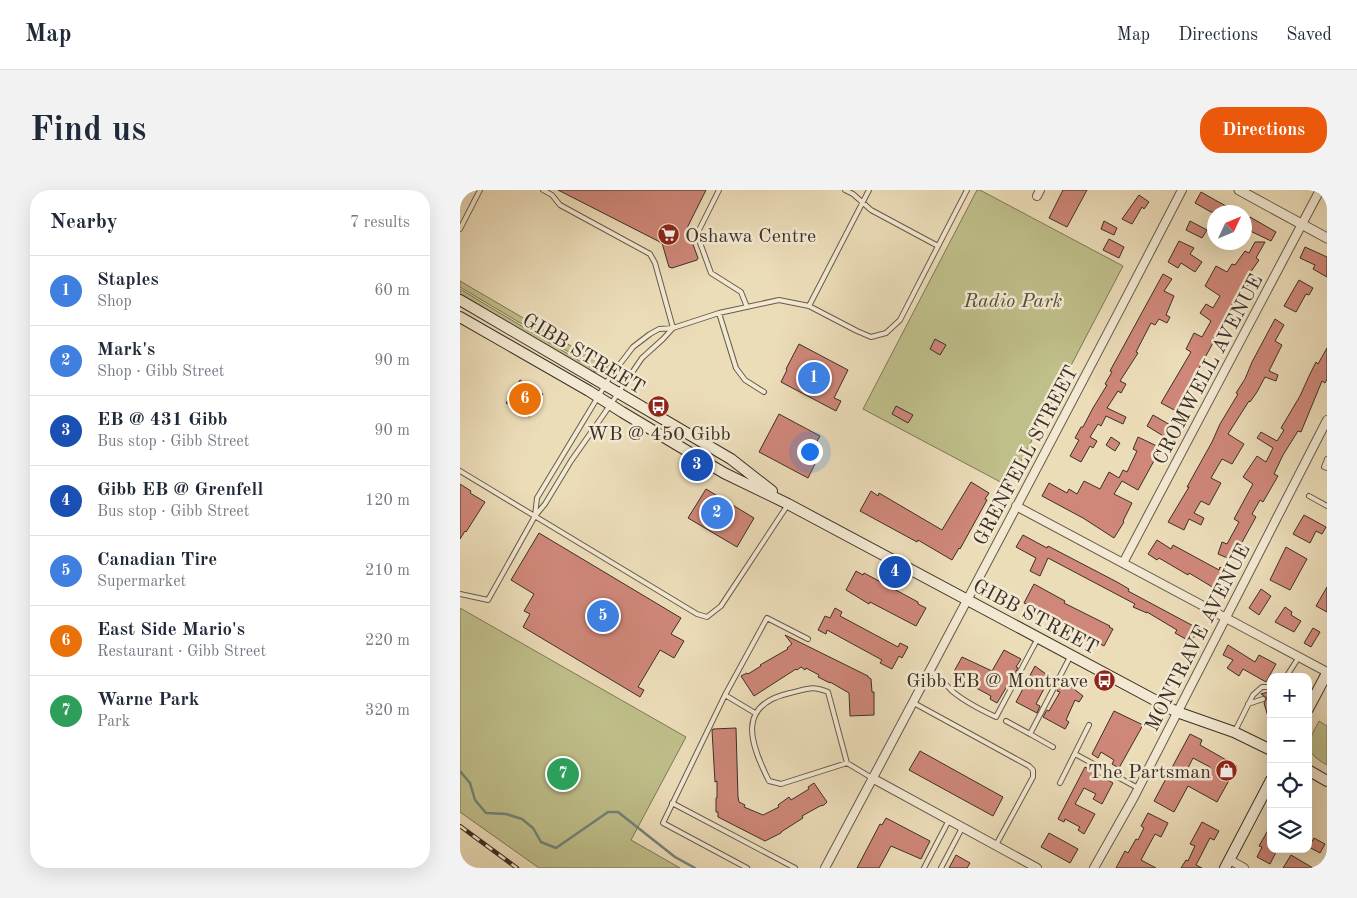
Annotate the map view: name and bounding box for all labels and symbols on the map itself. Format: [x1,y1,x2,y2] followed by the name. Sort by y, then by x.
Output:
[1207,205,1252,250] north arrow
[657,223,681,247] supermarket icon: Oshawa Centre
[685,227,816,247] place label: Oshawa Centre
[1150,272,1267,468] street label: CROMWELL AVENUE
[963,292,1062,312] park label: Radio Park
[519,311,647,399] street label: GIBB STREET
[798,359,830,397] pin: 1
[971,363,1083,549] street label: GRENFELL STREET
[509,380,541,418] pin: 6
[647,395,671,419] bus stop icon: WB @ 450 Gibb
[587,425,731,445] place label: WB @ 450 Gibb
[797,439,823,465] your location
[681,446,713,484] pin: 3
[701,494,733,532] pin: 2
[1143,541,1255,735] street label: MONTRAVE AVENUE
[879,553,911,591] pin: 4
[969,576,1101,659] street label: GIBB STREET
[587,597,619,635] pin: 5
[1092,668,1116,692] bus stop icon: Gibb EB @ Montrave
[906,672,1088,692] place label: Gibb EB @ Montrave
[547,755,579,793] pin: 7
[1215,759,1239,783] shop icon: The Partsman
[1088,763,1211,783] place label: The Partsman

